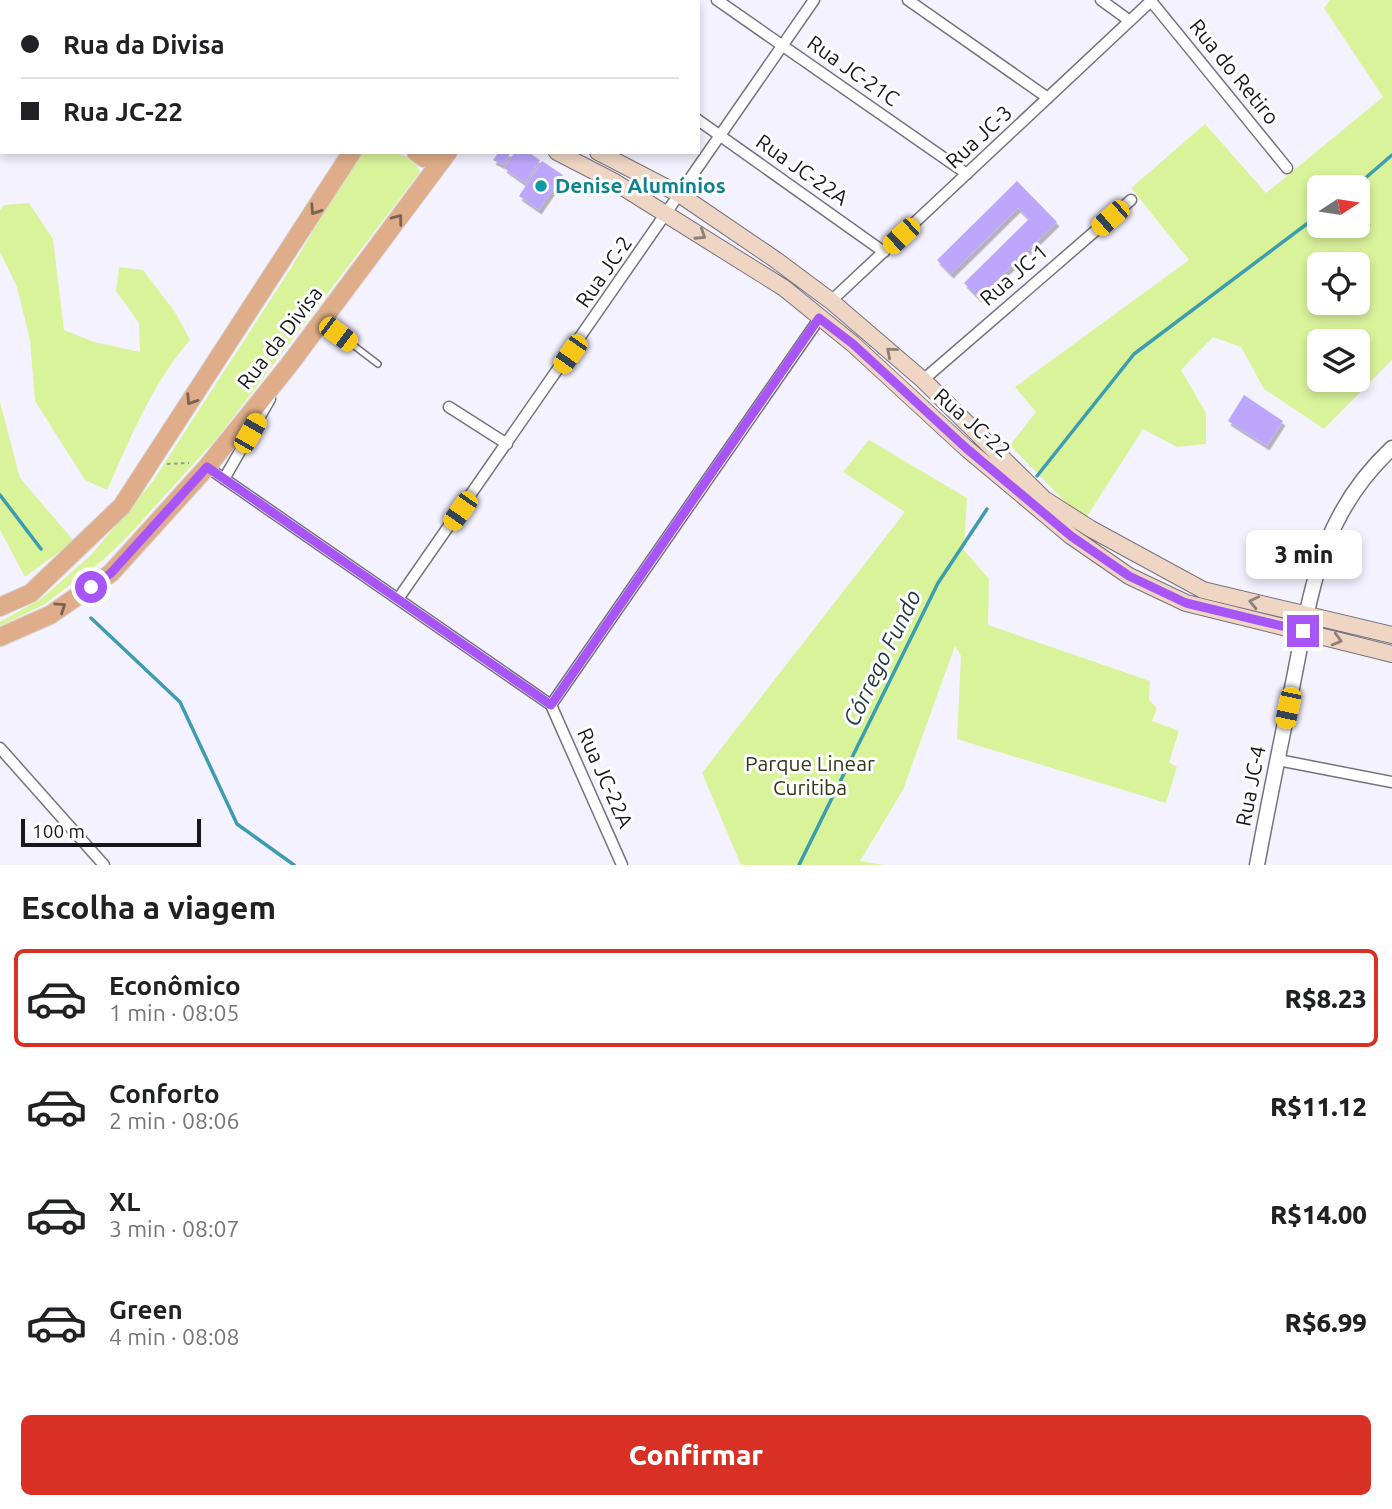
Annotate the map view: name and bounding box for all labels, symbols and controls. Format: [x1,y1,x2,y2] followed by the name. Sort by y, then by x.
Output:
[1185,14,1284,129] street label: Rua do Retiro
[63,30,225,59] text: Rua da Divisa
[803,30,904,111] street label: Rua JC-21C
[63,97,183,126] text: Rua JC-22
[940,100,1016,173] street label: Rua JC-3
[752,129,854,210] street label: Rua JC-22A
[555,173,726,197] place label: Denise Alumínios
[1307,175,1370,238] north arrow
[1307,175,1370,392] map controls
[533,178,549,194] marker: Denise Alumínios
[1088,196,1133,240] car
[310,202,323,215] one-way arrow
[390,214,402,227] one-way arrow
[879,214,924,258] car
[694,227,707,240] one-way arrow
[570,231,636,312] street label: Rua JC-2
[975,238,1052,310] street label: Rua JC-1
[1307,252,1370,315] button: locate
[232,281,327,394] street label: Rua da Divisa
[315,313,362,355] car
[1307,329,1370,392] button: layers
[550,331,591,377] car
[886,348,899,360] one-way arrow
[930,383,1016,462] street label: Rua JC-22
[186,393,199,406] one-way arrow
[231,410,270,456] car
[440,488,481,534] car
[1245,530,1361,578] callout: 3 min
[1275,542,1333,567] text: 3 min
[75,571,107,603] route start
[838,586,925,730] water label: Córrego Fundo
[1248,596,1260,611] one-way arrow
[53,603,66,615] one-way arrow
[1287,615,1319,647] route end
[1331,632,1343,646] one-way arrow
[1274,685,1303,731] car
[573,724,639,832] street label: Rua JC-22A
[1230,744,1270,828] street label: Rua JC-4
[745,751,875,799] park label: Parque Linear Curitiba
[21,816,201,848] scale bar
[32,820,85,842] text: 100 m
[21,889,276,925] text: Escolha a viagem
[25,967,88,1030] icon: car
[109,971,241,1000] text: Econômico
[1285,984,1367,1013] text: R$8.23
[109,1000,240,1025] text: 1 min · 08:05
[25,1075,88,1138] icon: car
[109,1079,220,1108] text: Conforto
[1270,1092,1367,1121] text: R$11.12
[109,1108,240,1133] text: 2 min · 08:06
[25,1183,88,1246] icon: car
[109,1187,140,1216] text: XL
[1270,1200,1367,1229] text: R$14.00
[109,1216,240,1241] text: 3 min · 08:07
[25,1291,88,1354] icon: car
[109,1295,183,1324] text: Green
[1285,1308,1367,1337] text: R$6.99
[109,1324,240,1349] text: 4 min · 08:08
[21,1415,1371,1495] button: Confirmar

